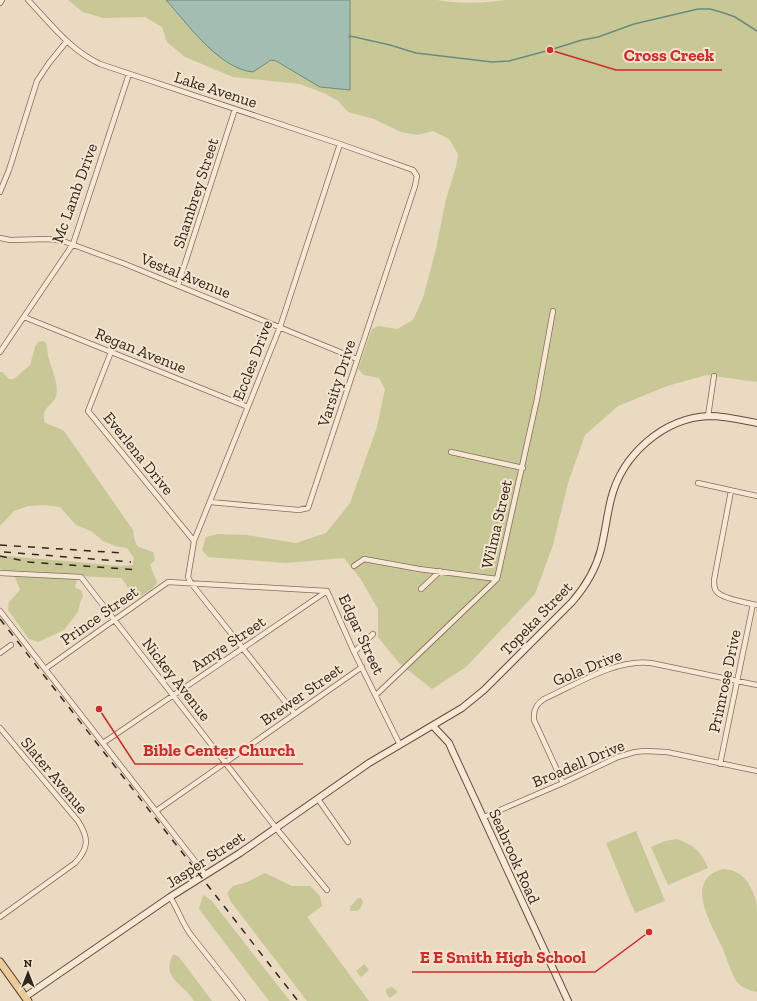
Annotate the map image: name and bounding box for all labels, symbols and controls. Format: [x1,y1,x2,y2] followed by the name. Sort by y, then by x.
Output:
[616,41,722,70] callout: Cross Creek
[624,45,715,65] text: Cross Creek
[172,67,260,112] street label: Lake Avenue
[169,135,222,251] street label: Shambrey Street
[48,141,101,246] street label: Mc Lamb Drive
[137,248,234,302] street label: Vestal Avenue
[228,317,276,403] street label: Eccles Drive
[92,324,189,377] street label: Regan Avenue
[313,337,359,430] street label: Varsity Drive
[99,408,178,499] street label: Everlena Drive
[477,478,516,570] street label: Wilma Street
[496,577,576,659] street label: Topeka Street
[57,582,142,649] street label: Prince Street
[335,591,389,678] street label: Edgar Street
[188,612,269,675] street label: Amye Street
[704,628,745,734] street label: Primrose Drive
[138,634,215,725] street label: Nickey Avenue
[550,645,624,690] street label: Gola Drive
[257,659,346,730] street label: Brewer Street
[17,733,92,818] street label: Slater Avenue
[135,735,303,764] callout: Bible Center Church
[529,735,627,791] street label: Broadell Drive
[143,740,295,760] text: Bible Center Church
[485,806,544,907] street label: Seabrook Road
[162,827,248,892] street label: Jasper Street
[412,943,595,972] callout: E E Smith High School
[420,947,586,967] text: E E Smith High School
[8,953,48,993] north arrow
[24,957,33,970] text: N

